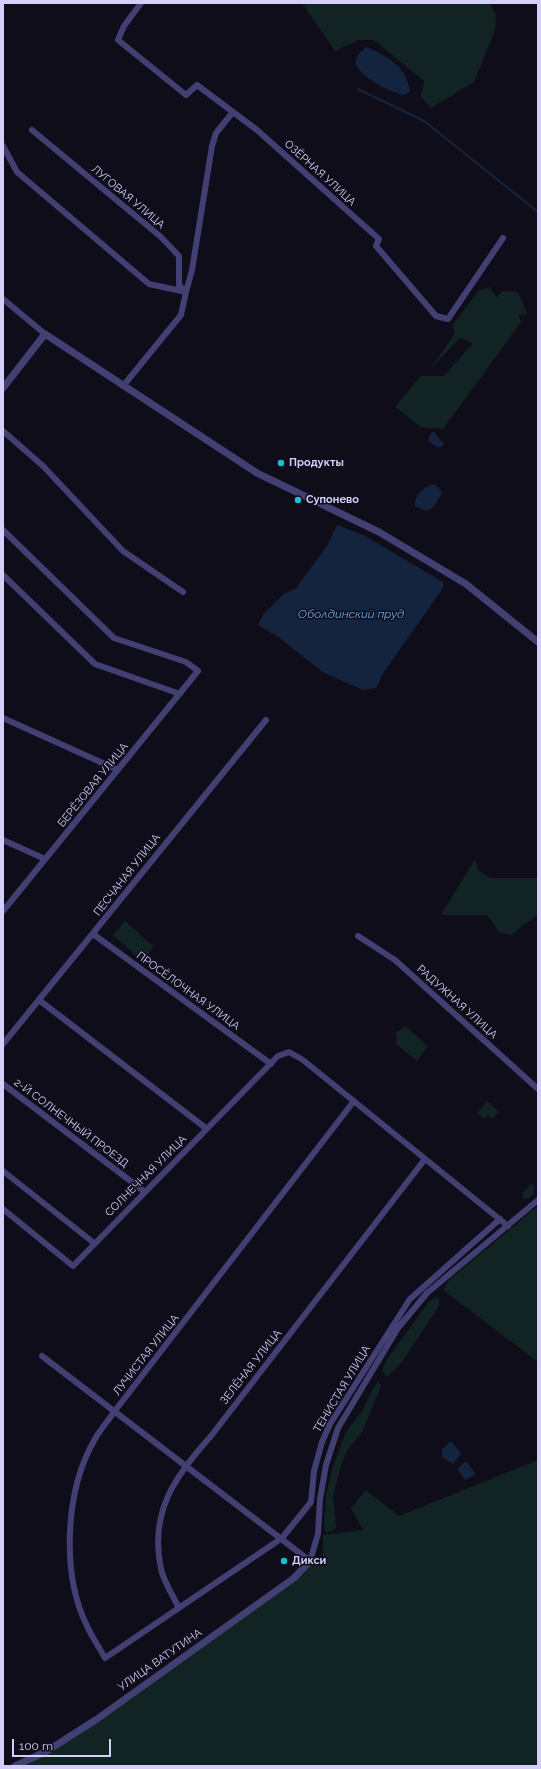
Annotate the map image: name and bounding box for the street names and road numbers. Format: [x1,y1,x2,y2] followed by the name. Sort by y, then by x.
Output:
[281,137,359,209] street label: ОЗЁРНАЯ УЛИЦА
[89,162,167,232] street label: ЛУГОВАЯ УЛИЦА
[55,740,131,830] street label: БЕРЁЗОВАЯ УЛИЦА
[91,831,163,919] street label: ПЕСЧАНАЯ УЛИЦА
[134,949,242,1033] street label: ПРОСЁЛОЧНАЯ УЛИЦА
[414,962,500,1042] street label: РАДУЖНАЯ УЛИЦА
[11,1076,131,1170] street label: 2-Й СОЛНЕЧНЫЙ ПРОЕЗД
[103,1133,189,1219] street label: СОЛНЕЧНАЯ УЛИЦА
[110,1312,182,1398] street label: ЛУЧИСТАЯ УЛИЦА
[218,1327,284,1407] street label: ЗЕЛЁНАЯ УЛИЦА
[311,1343,373,1435] street label: ТЕНИСТАЯ УЛИЦА
[116,1626,204,1694] street label: УЛИЦА ВАТУТИНА

